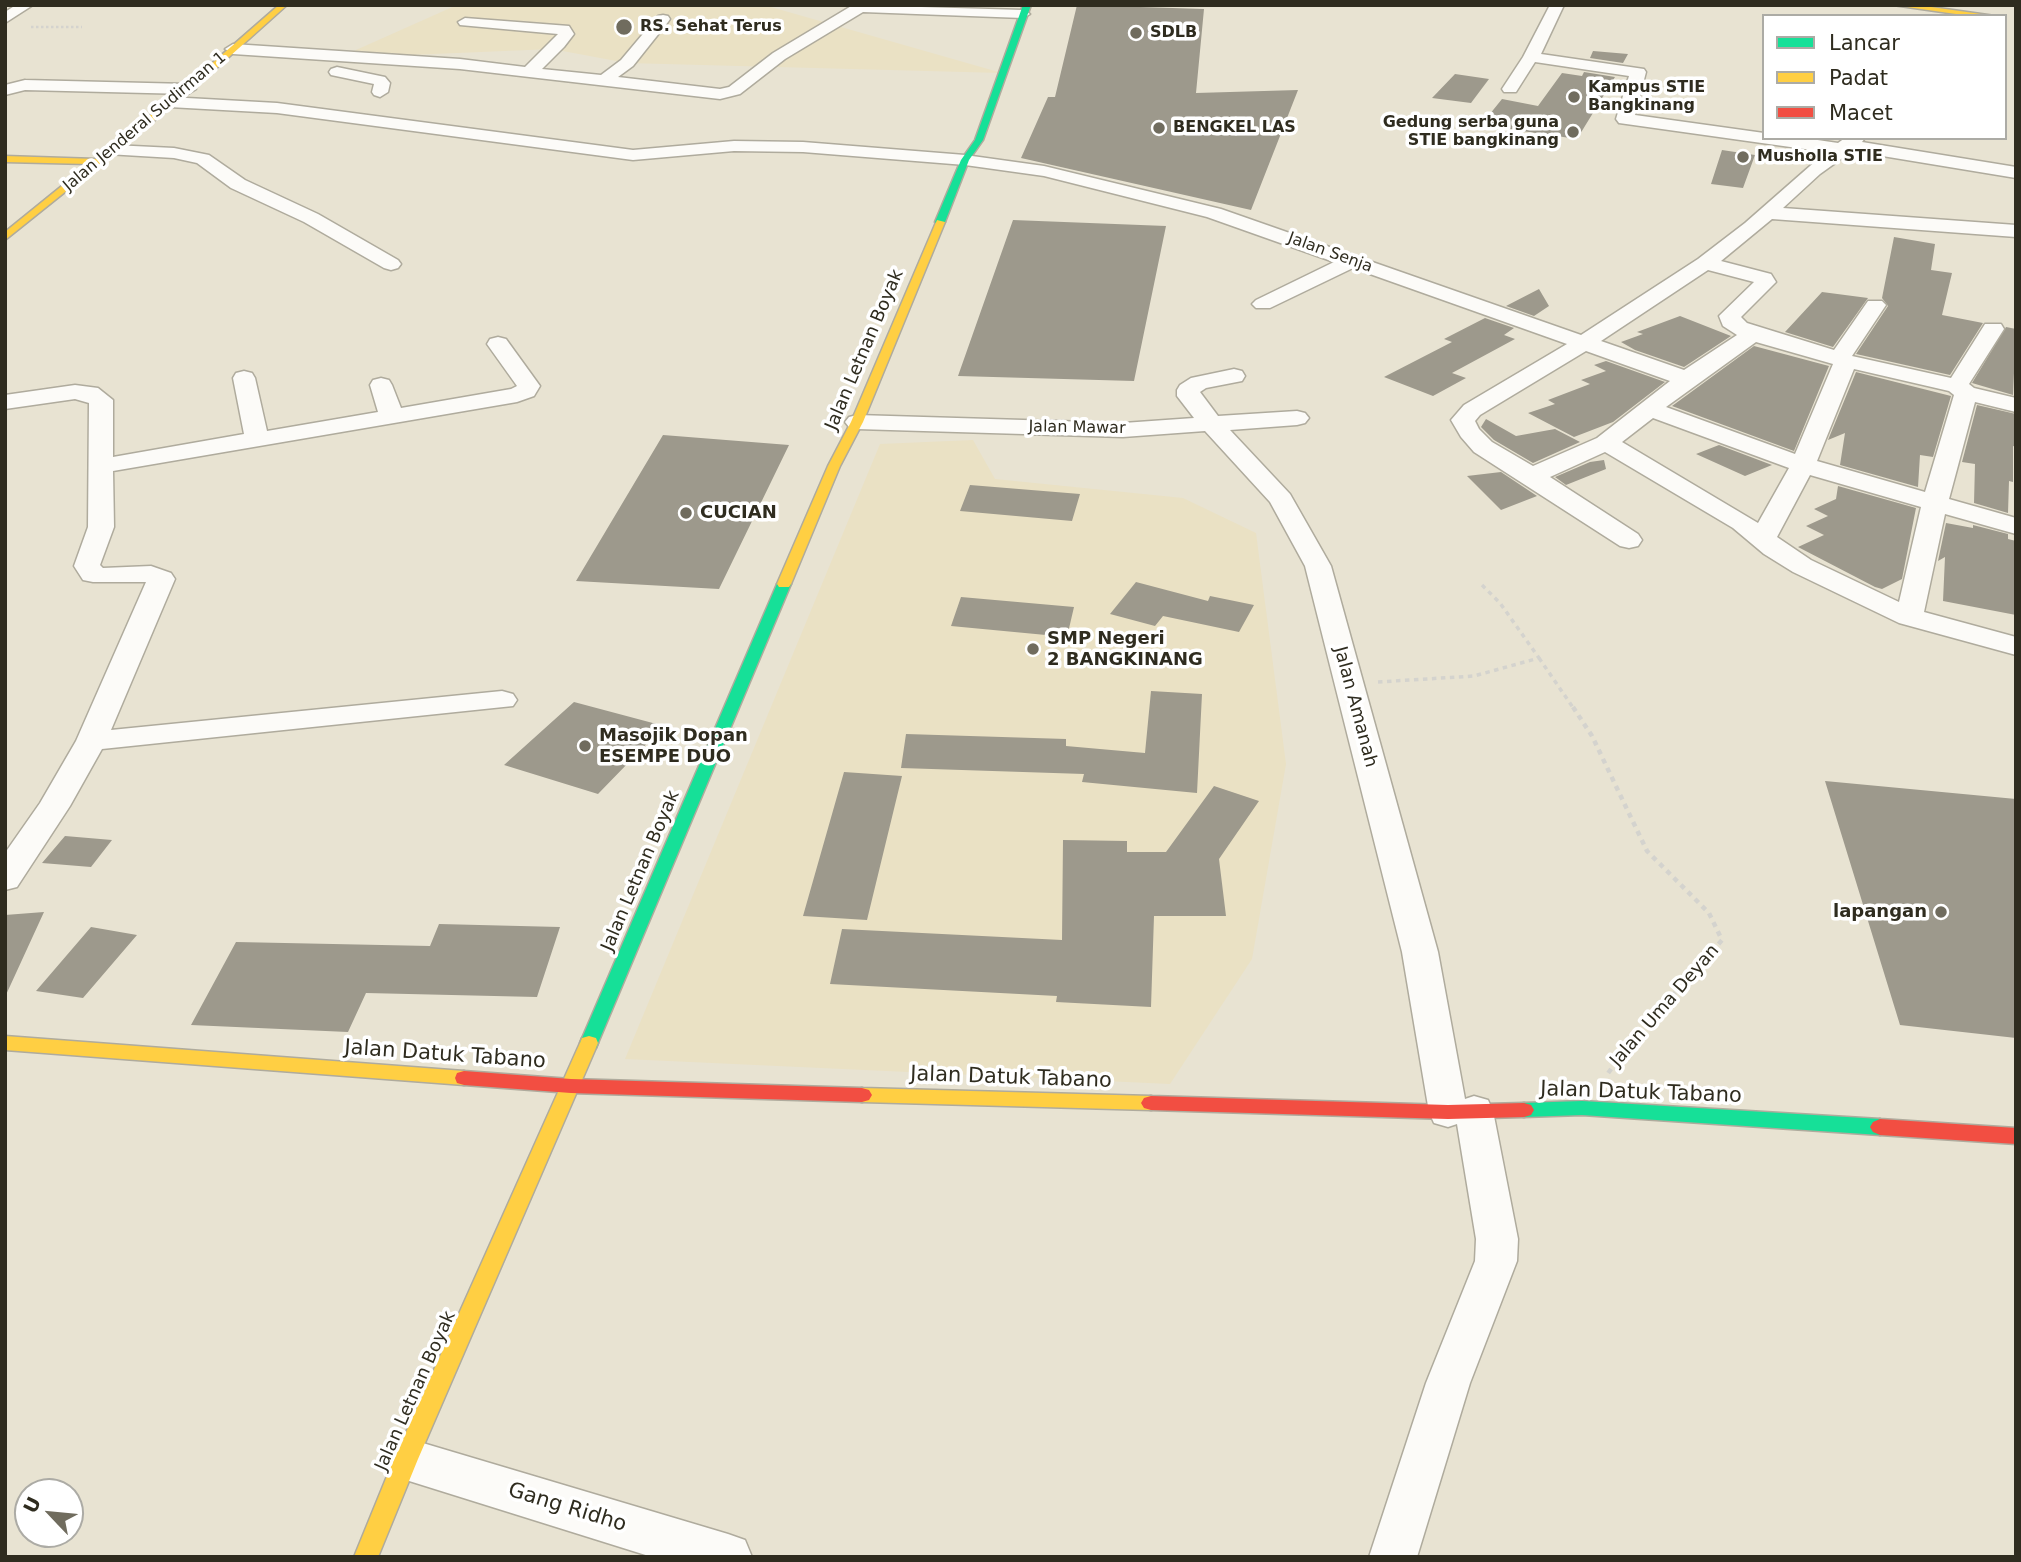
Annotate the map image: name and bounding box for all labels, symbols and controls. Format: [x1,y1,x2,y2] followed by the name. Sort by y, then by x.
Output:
[1762,14,2007,140] legend
[614,17,634,37] marker: RS. Sehat Terus
[640,17,782,37] place label: RS. Sehat Terus
[1150,23,1197,43] place label: SDLB
[1128,25,1144,41] marker: SDLB
[1829,31,1900,55] text: Lancar
[60,48,230,196] street label: Jalan Jenderal Sudirman 1
[1829,66,1888,90] text: Padat
[1588,78,1705,116] place label: Kampus STIE Bangkinang
[1566,89,1582,105] marker: Kampus STIE Bangkinang
[1829,101,1893,125] text: Macet
[1383,113,1559,151] place label: Gedung serba guna STIE bangkinang
[1173,118,1296,138] place label: BENGKEL LAS
[1151,120,1167,136] marker: BENGKEL LAS
[1565,124,1581,140] marker: Gedung serba guna STIE bangkinang
[1757,147,1883,167] place label: Musholla STIE
[1735,149,1751,165] marker: Musholla STIE
[1285,229,1375,277] street label: Jalan Senja
[821,266,909,434] street label: Jalan Letnan Boyak
[1028,418,1126,438] street label: Jalan Mawar
[700,502,777,524] place label: CUCIAN
[678,505,694,521] marker: CUCIAN
[1047,628,1203,670] place label: SMP Negeri 2 BANGKINANG
[1025,641,1041,657] marker: SMP Negeri 2 BANGKINANG
[1328,644,1382,770] street label: Jalan Amanah
[599,725,748,768] place label: Masojik Dopan ESEMPE DUO
[577,738,593,754] marker: Masojik Dopan ESEMPE DUO
[597,787,685,955] street label: Jalan Letnan Boyak
[1833,901,1927,923] place label: lapangan
[1933,904,1949,920] marker: lapangan
[1606,940,1724,1072] street label: Jalan Uma Deyan
[343,1035,547,1075] street label: Jalan Datuk Tabano
[910,1062,1112,1094] street label: Jalan Datuk Tabano
[1540,1077,1742,1109] street label: Jalan Datuk Tabano
[371,1308,461,1474] street label: Jalan Letnan Boyak
[14,1478,84,1548] north arrow
[505,1478,629,1538] street label: Gang Ridho
[19,1493,45,1516] text: U

